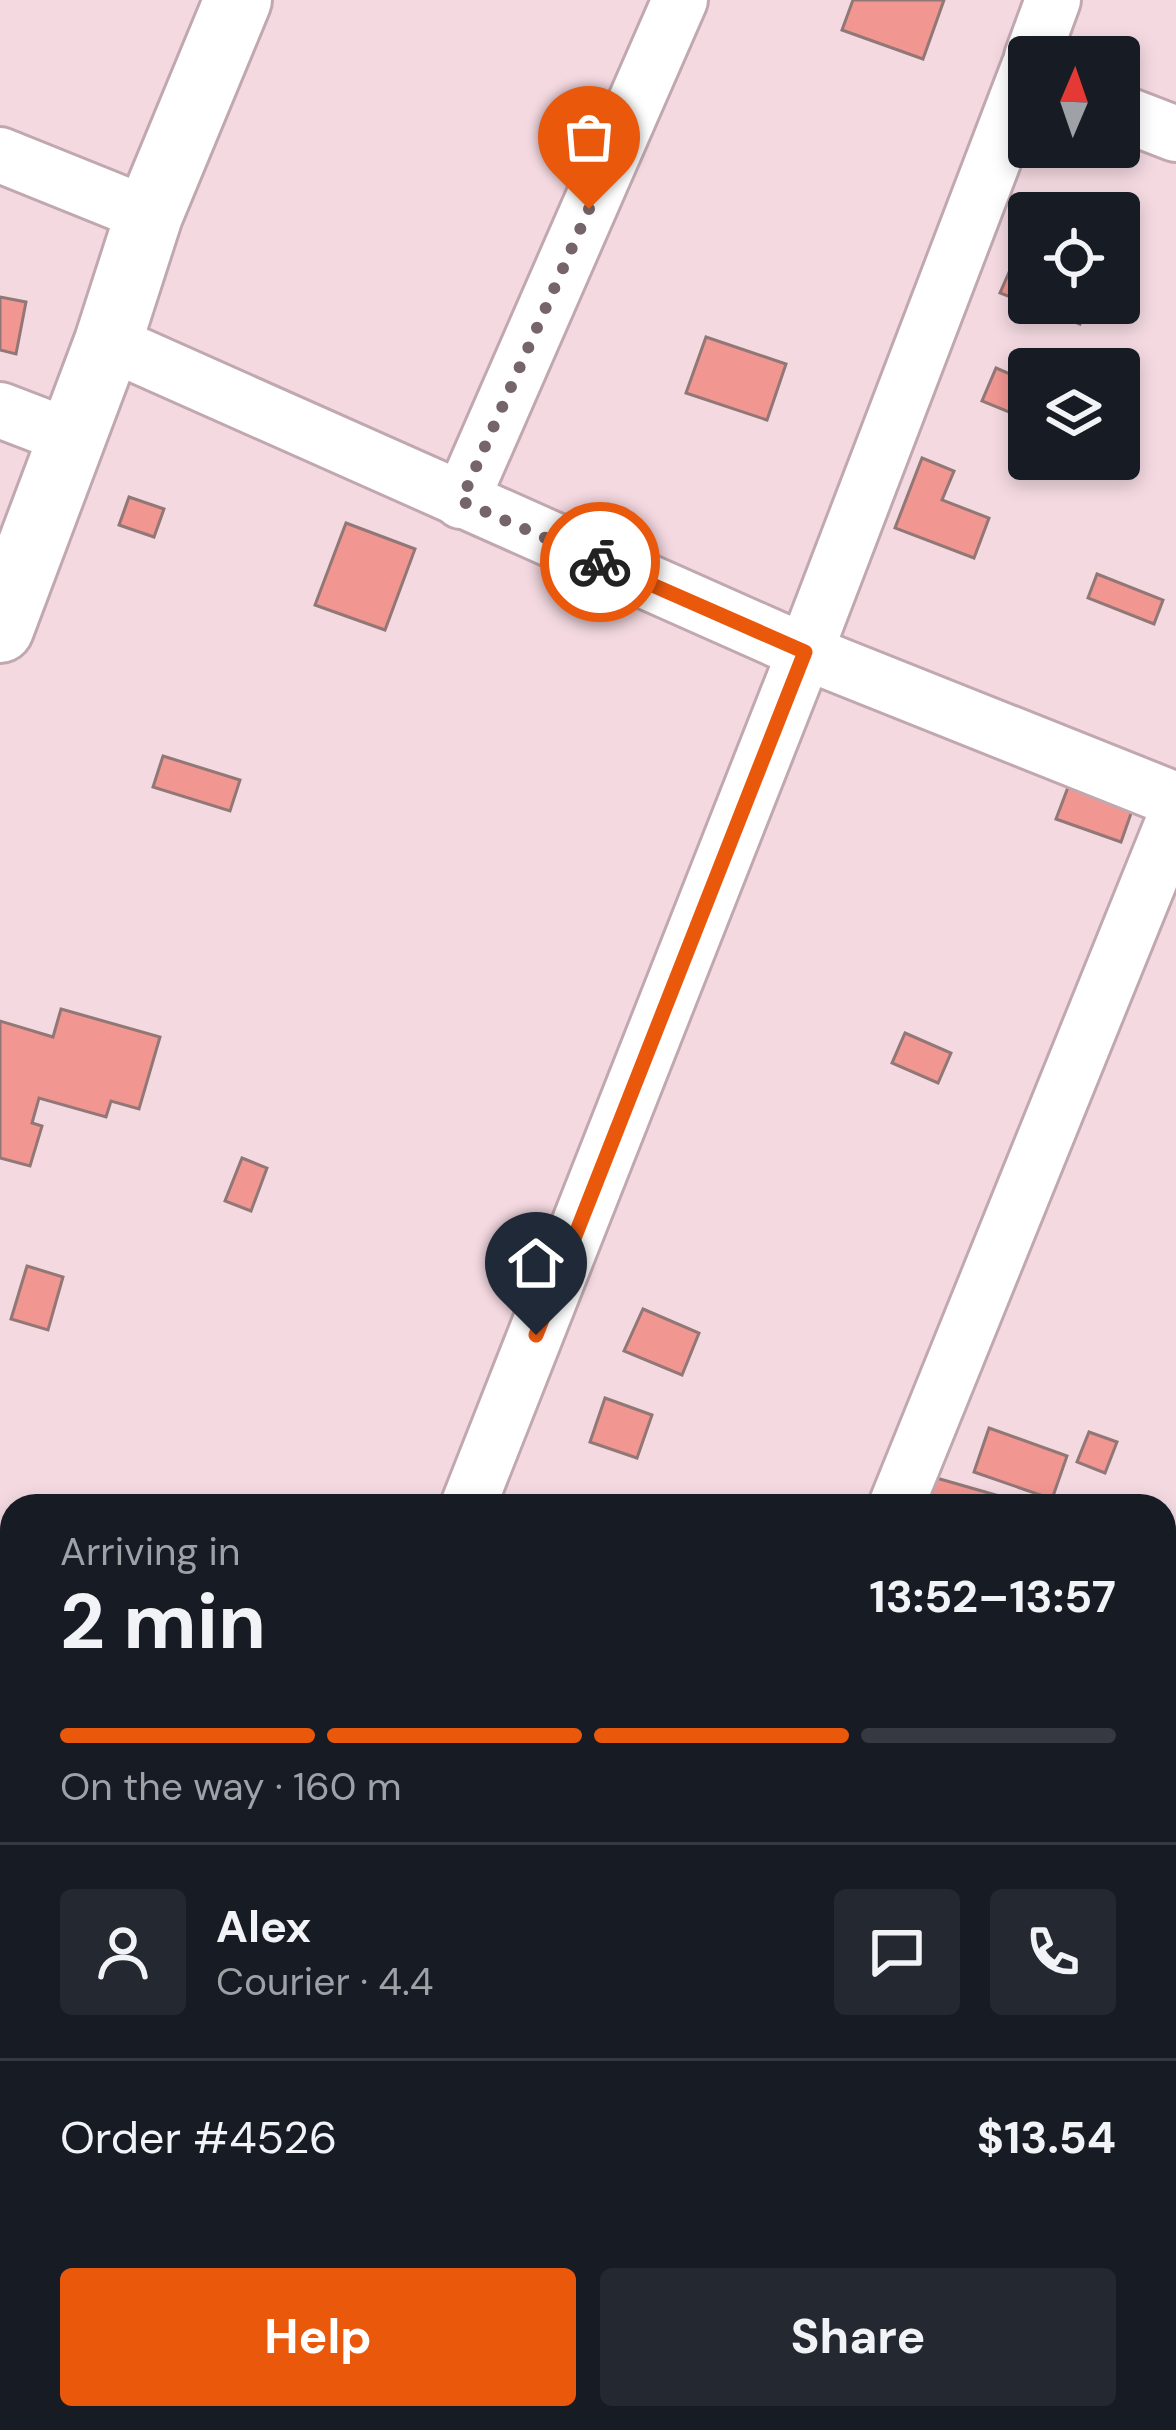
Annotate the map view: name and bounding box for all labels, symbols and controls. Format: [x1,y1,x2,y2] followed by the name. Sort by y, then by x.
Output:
[1008,36,1140,168] north arrow
[1008,36,1140,480] map controls
[538,86,640,209] pin
[556,104,622,170] icon: bag
[1008,192,1140,324] button: locate
[1008,348,1140,480] button: layers
[540,502,660,622] courier
[567,529,633,595] icon: bike
[485,1212,587,1335] pin
[503,1230,569,1296] icon: home
[60,1526,240,1577] text: Arriving in
[869,1567,1116,1626] text: 13:52–13:57
[60,1571,266,1672] text: 2 min
[60,1761,401,1812] text: On the way · 160 m
[60,1889,186,2015] button: person
[834,1889,960,2015] button: chat
[990,1889,1116,2015] button: phone
[216,1897,311,1956] text: Alex
[216,1956,433,2007] text: Courier · 4.4
[60,2108,337,2167] text: Order #4526
[977,2108,1116,2167] text: $13.54
[60,2268,576,2406] button: Help
[600,2268,1116,2406] button: Share

